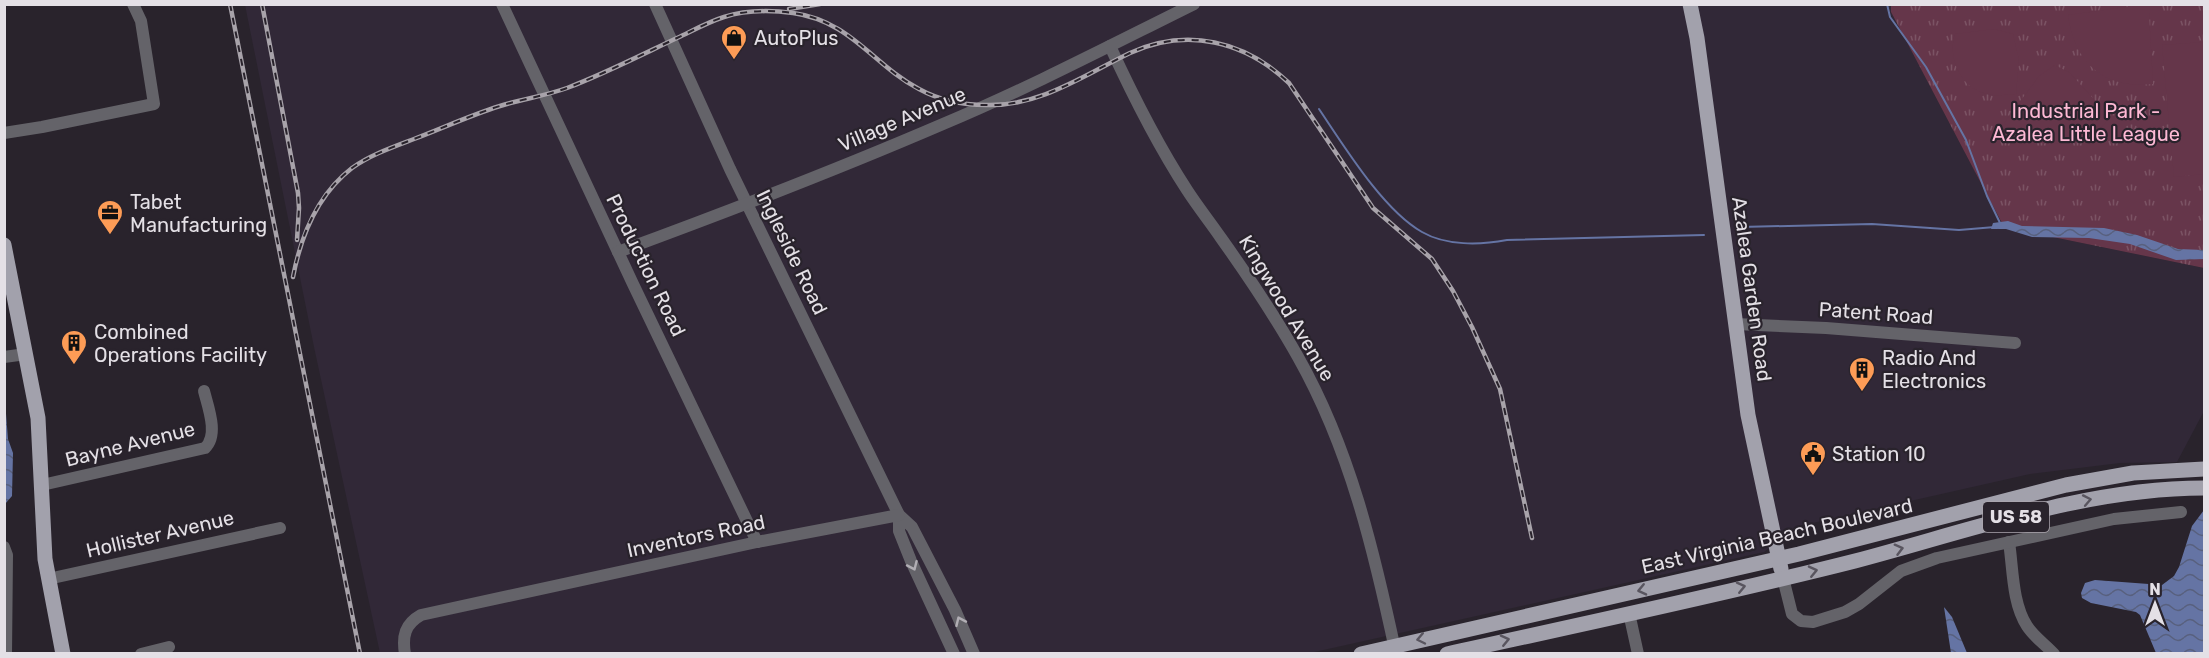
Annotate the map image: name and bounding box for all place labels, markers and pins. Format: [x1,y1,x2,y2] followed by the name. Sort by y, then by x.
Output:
[719,23,749,61] shop icon: AutoPlus
[754,26,839,50] place label: AutoPlus
[130,190,267,237] place label: Tabet Manufacturing
[95,198,125,236] office icon: Tabet Manufacturing
[94,320,267,367] place label: Combined Operations Facility
[59,328,89,366] building icon: Combined Operations Facility
[1882,346,1986,393] place label: Radio And Electronics
[1847,355,1877,393] building icon: Radio And Electronics
[1798,439,1828,477] public building icon: Station 10
[1832,442,1926,466] place label: Station 10

